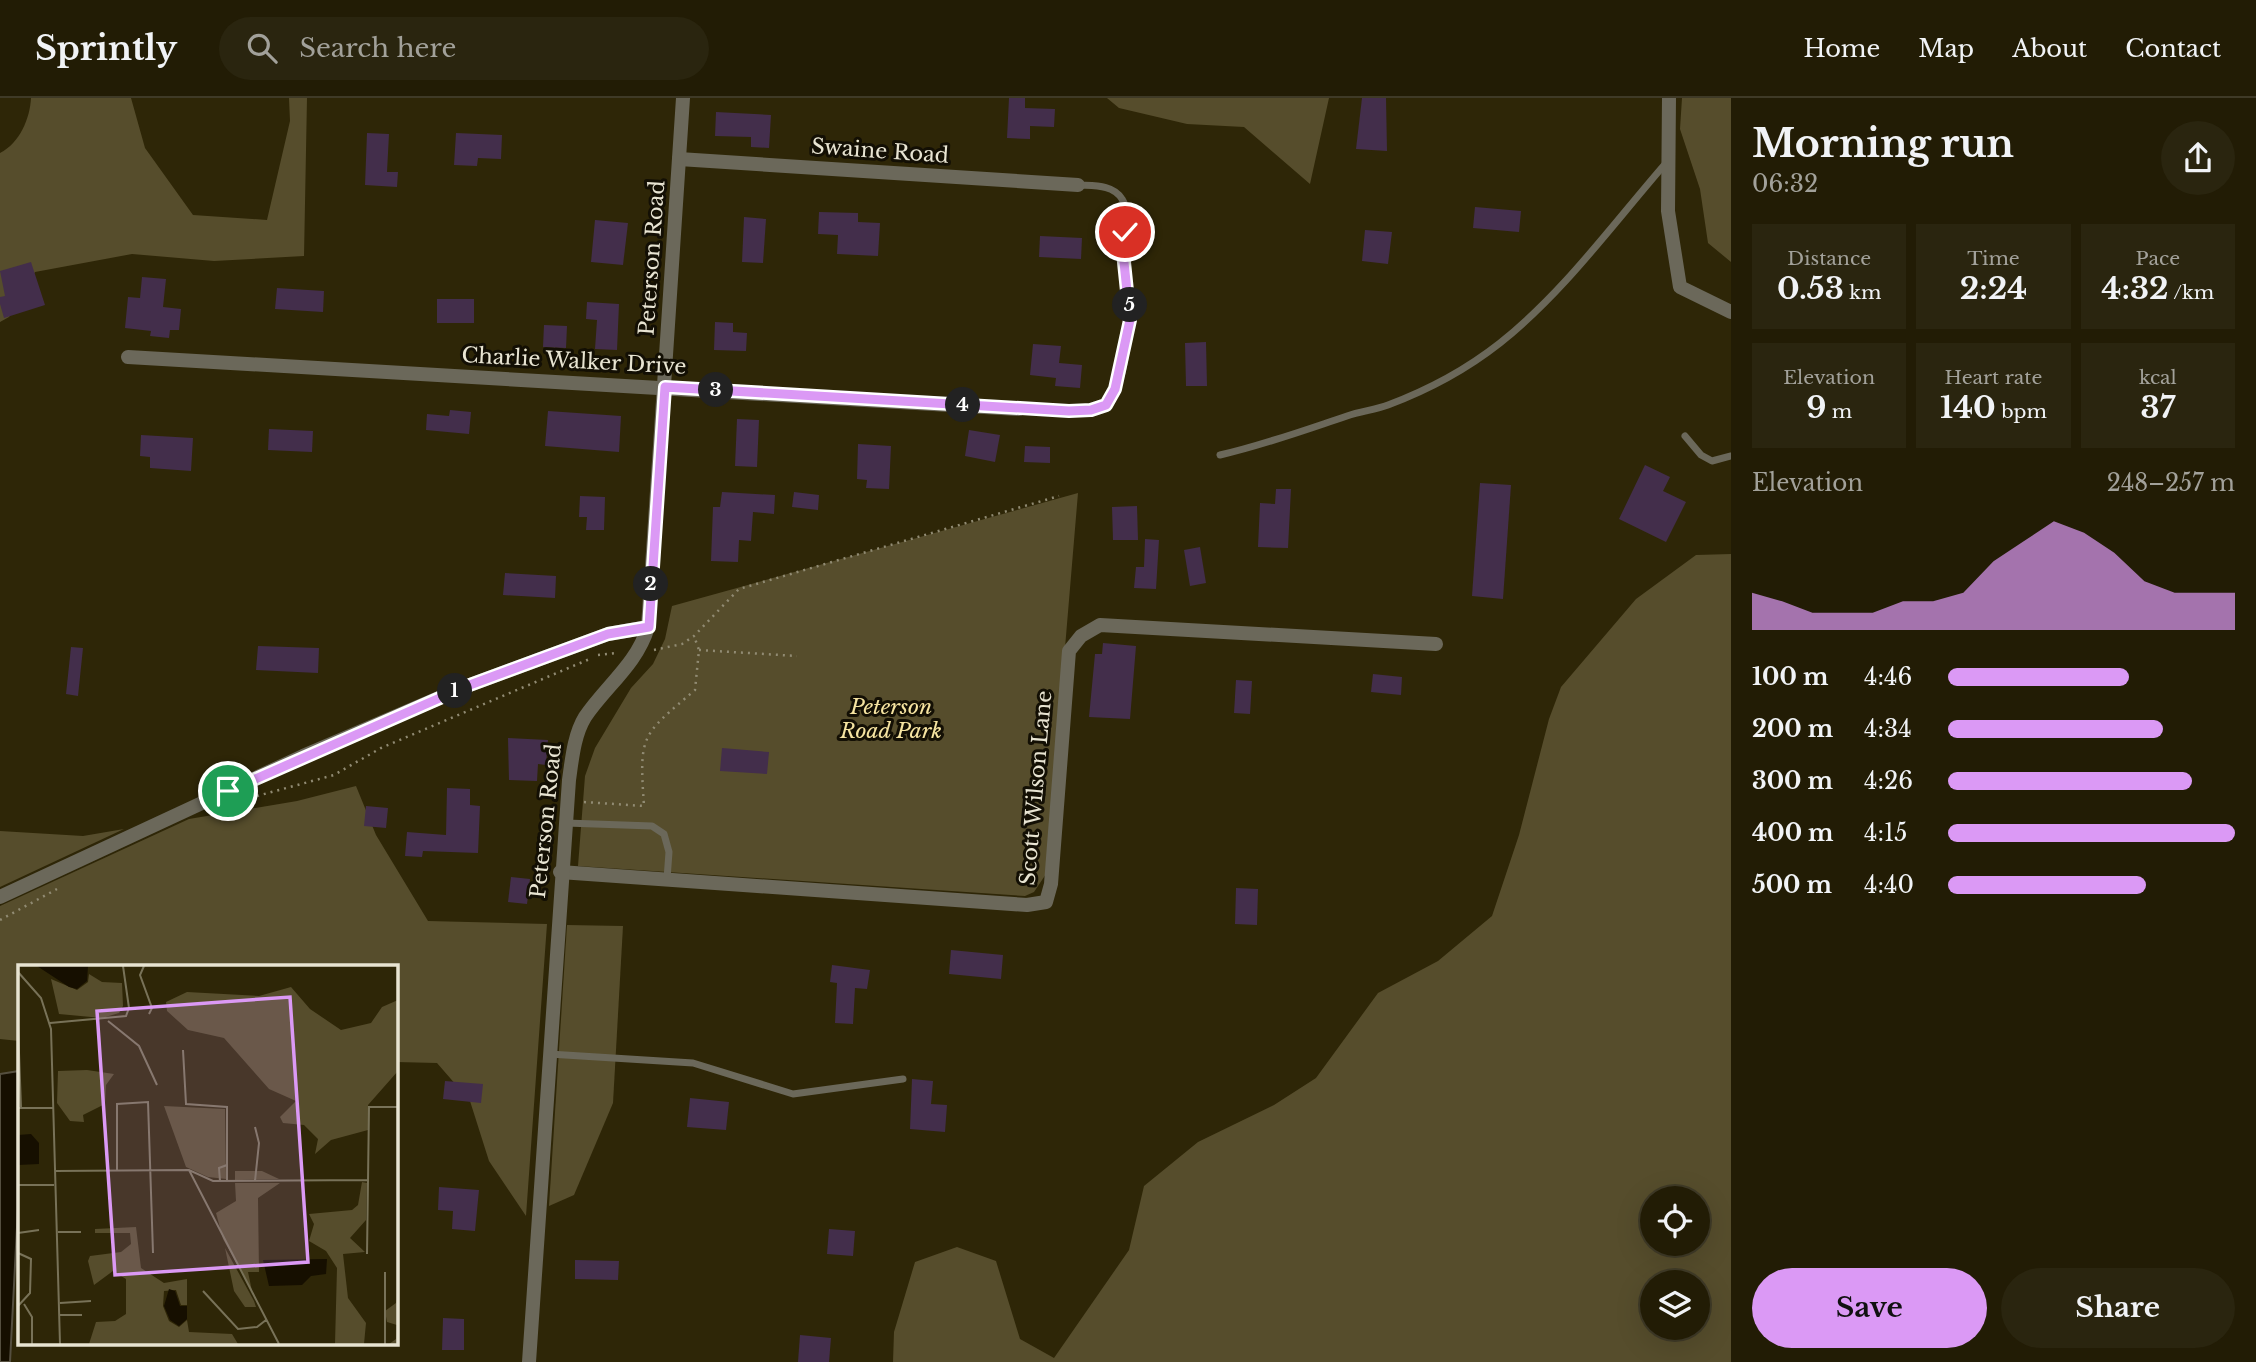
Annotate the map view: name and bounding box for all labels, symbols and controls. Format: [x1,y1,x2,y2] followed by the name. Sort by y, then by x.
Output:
[219,17,709,80] search box
[35,28,177,69] text: Sprintly
[243,29,281,67] icon: search
[299,32,456,64] text: Search here
[1804,34,1880,63] text: Home
[1918,34,1974,63] text: Map
[2012,34,2087,63] text: About
[2125,34,2221,63] text: Contact
[1752,120,2014,167] text: Morning run
[2161,121,2235,195] button: share
[810,133,950,169] street label: Swaine Road
[1752,170,1818,198] text: 06:32
[634,180,670,336] street label: Peterson Road
[1095,202,1155,262] pin
[1106,213,1144,251] icon: check
[1787,247,1871,270] text: Distance
[1967,247,2020,270] text: Time
[2136,247,2180,270] text: Pace
[1777,270,1844,307] text: 0.53
[1960,270,2027,307] text: 2:24
[2102,270,2169,307] text: 4:32
[1844,281,1881,304] text: km
[2169,281,2214,304] text: /km
[1112,288,1148,322] pin: 5
[1124,293,1135,316] text: 5
[461,342,687,380] street label: Charlie Walker Drive
[1783,366,1875,389] text: Elevation
[1945,366,2042,389] text: Heart rate
[2139,366,2177,389] text: kcal
[698,372,734,408] pin: 3
[709,378,722,401] text: 3
[946,388,981,422] pin: 4
[1806,389,1826,426] text: 9
[1940,389,1996,426] text: 140
[2141,389,2175,426] text: 37
[956,393,969,416] text: 4
[1826,400,1852,423] text: m
[1996,400,2047,423] text: bpm
[1752,469,1863,497] text: Elevation
[2107,469,2235,497] text: 248–257 m
[634,566,668,602] pin: 2
[644,572,657,595] text: 2
[1752,663,1828,691] text: 100 m
[1864,663,1912,691] text: 4:46
[438,674,472,708] pin: 1
[450,679,459,702] text: 1
[1015,690,1057,886] street label: Scott Wilson Lane
[839,694,942,744] park label: Peterson Road Park
[1752,715,1833,743] text: 200 m
[1864,715,1912,743] text: 4:34
[525,742,567,900] street label: Peterson Road
[198,761,258,821] pin
[1752,767,1833,795] text: 300 m
[1864,767,1913,795] text: 4:26
[209,772,247,810] icon: arrive
[1752,819,1834,847] text: 400 m
[1864,819,1907,847] text: 4:15
[1752,871,1832,899] text: 500 m
[1864,871,1914,899] text: 4:40
[18,965,397,1344] inset map
[1640,1186,1710,1340] map controls
[1640,1186,1710,1256] button: locate
[1752,1268,1987,1348] button: Save
[2001,1268,2235,1348] button: Share
[1640,1270,1710,1340] button: layers

